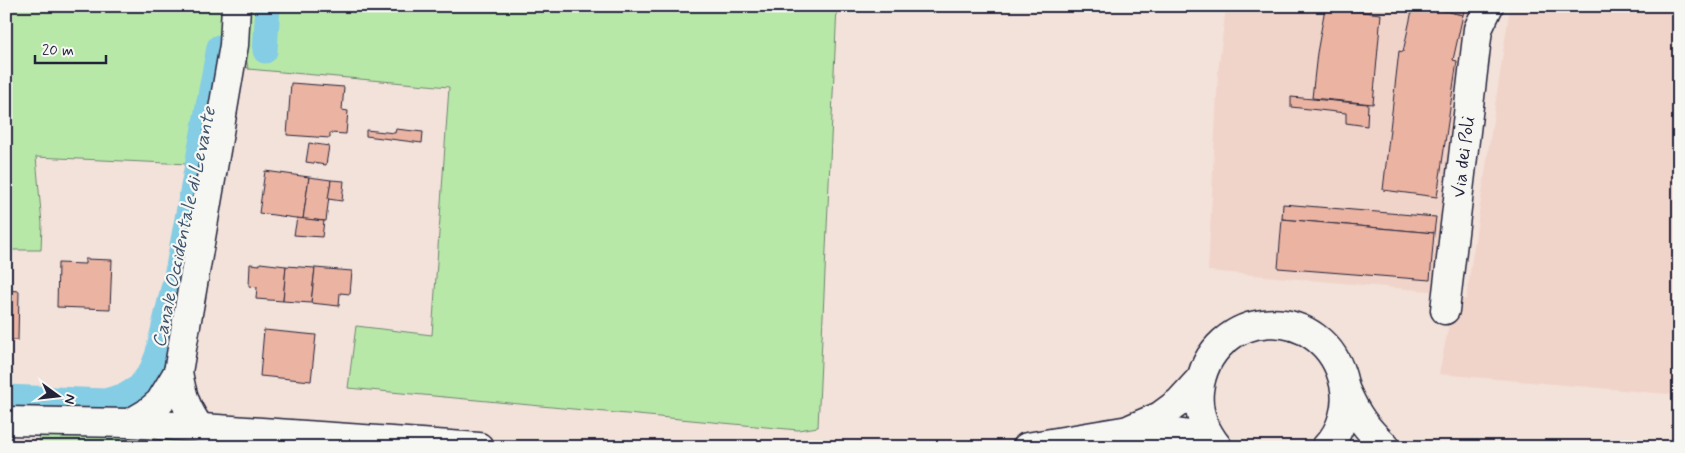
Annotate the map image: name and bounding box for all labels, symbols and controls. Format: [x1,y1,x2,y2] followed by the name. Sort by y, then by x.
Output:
[35,32,106,64] scale bar
[42,41,74,61] text: 20 m
[147,103,222,350] water label: Canale Occidentale di Levante
[1447,115,1481,199] street label: Via dei Poli
[32,370,82,420] north arrow
[60,392,79,406] text: N

